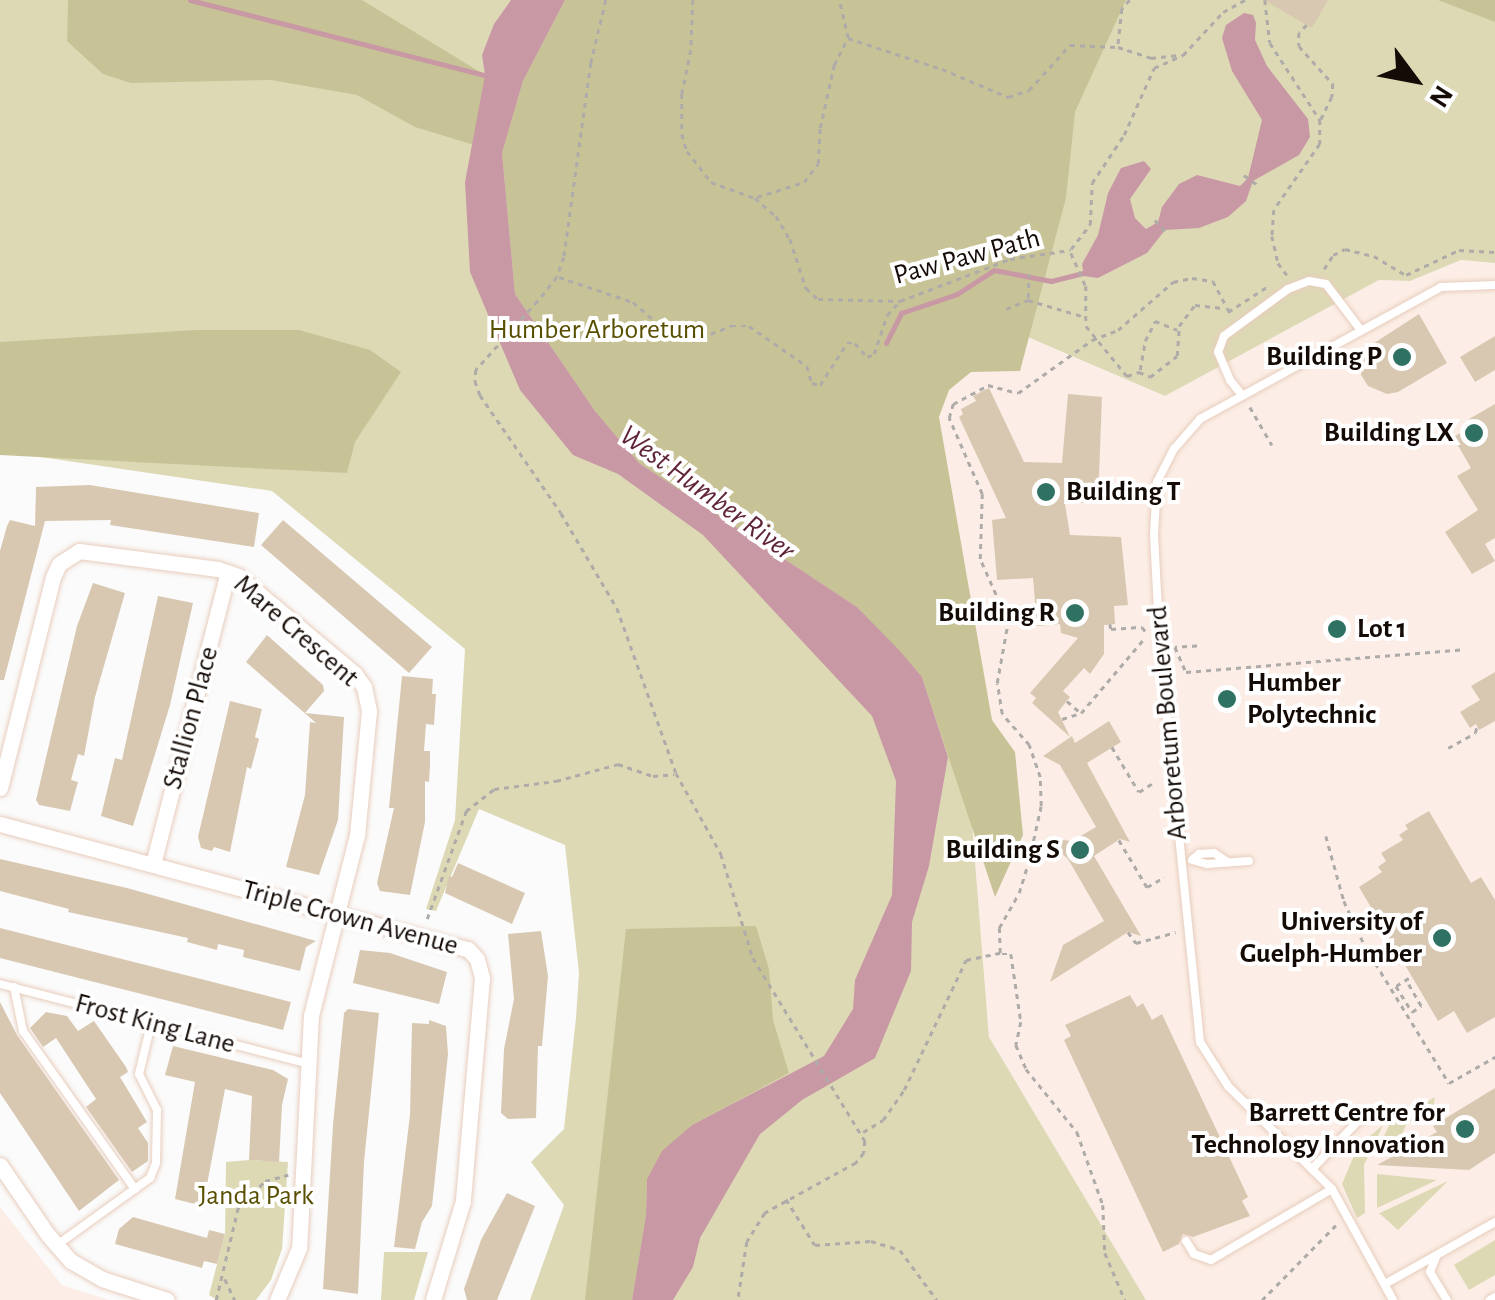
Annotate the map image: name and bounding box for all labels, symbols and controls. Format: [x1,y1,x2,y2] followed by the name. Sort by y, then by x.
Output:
[1365,30,1465,130] north arrow
[1423,80,1457,112] text: N
[890,221,1044,293] street label: Paw Paw Path
[489,313,705,347] park label: Humber Arboretum
[1266,340,1382,374] place label: Building P
[1391,346,1413,368] marker: Building P
[1324,416,1454,450] place label: Building LX
[612,417,802,569] water label: West Humber River
[1463,422,1485,444] marker: Building LX
[1066,475,1181,509] place label: Building T
[1035,481,1057,503] marker: Building T
[227,568,365,694] street label: Mare Crescent
[938,596,1055,630] place label: Building R
[1064,602,1086,624] marker: Building R
[1141,605,1195,841] street label: Arboretum Boulevard
[1357,612,1407,646] place label: Lot 1
[1326,618,1348,640] marker: Lot 1
[156,643,226,793] street label: Stallion Place
[1247,666,1376,732] place label: Humber Polytechnic
[1216,688,1238,710] marker: Humber Polytechnic
[945,833,1060,867] place label: Building S
[1069,839,1091,861] marker: Building S
[238,873,462,963] street label: Triple Crown Avenue
[1240,905,1422,971] place label: University of Guelph-Humber
[1431,927,1453,949] marker: University of Guelph-Humber
[71,987,239,1061] street label: Frost King Lane
[1191,1096,1445,1162] place label: Barrett Centre for Technology Innovation
[1454,1118,1476,1140] marker: Barrett Centre for Technology Innovation
[198,1179,314,1213] park label: Janda Park

